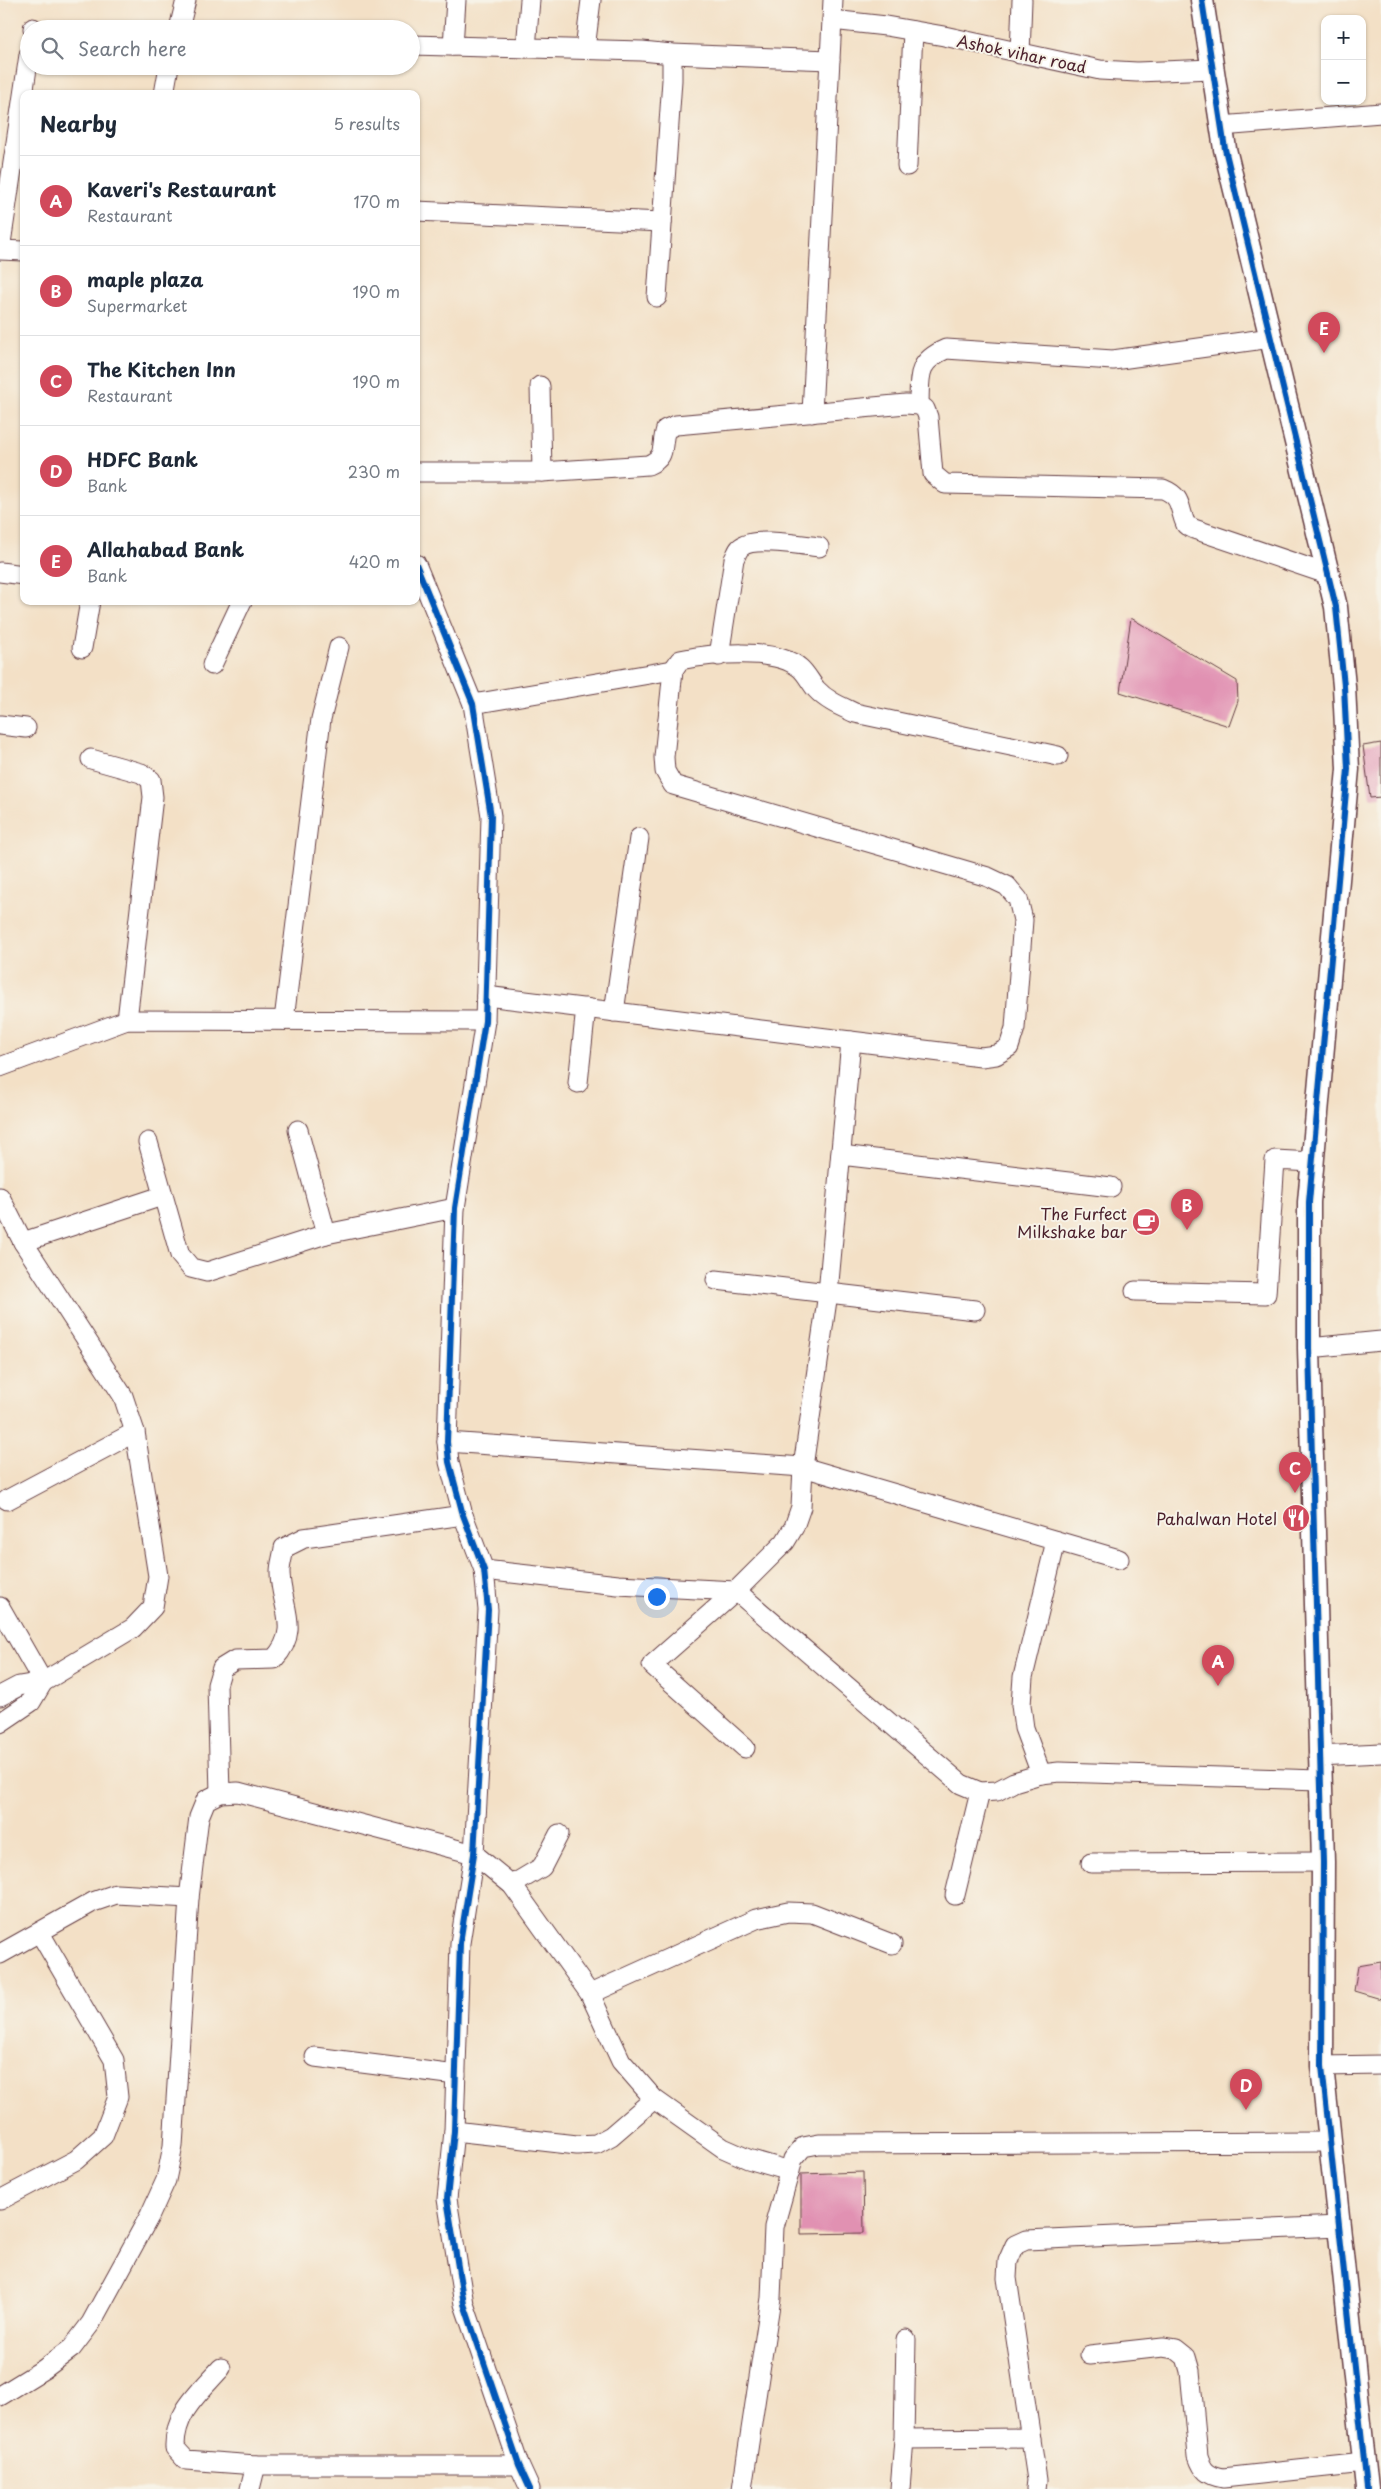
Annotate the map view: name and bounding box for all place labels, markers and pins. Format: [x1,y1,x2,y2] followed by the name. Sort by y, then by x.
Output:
[1308,312,1340,353] pin: E
[1171,1189,1203,1230] pin: B
[1017,1201,1128,1243] place label: The Furfect Milkshake bar
[1131,1207,1161,1237] cafe icon: The Furfect Milkshake bar
[1279,1452,1311,1493] pin: C
[1281,1503,1311,1533] restaurant icon: Pahalwan Hotel
[1156,1506,1277,1530] place label: Pahalwan Hotel
[1202,1645,1234,1686] pin: A
[1230,2069,1262,2110] pin: D

